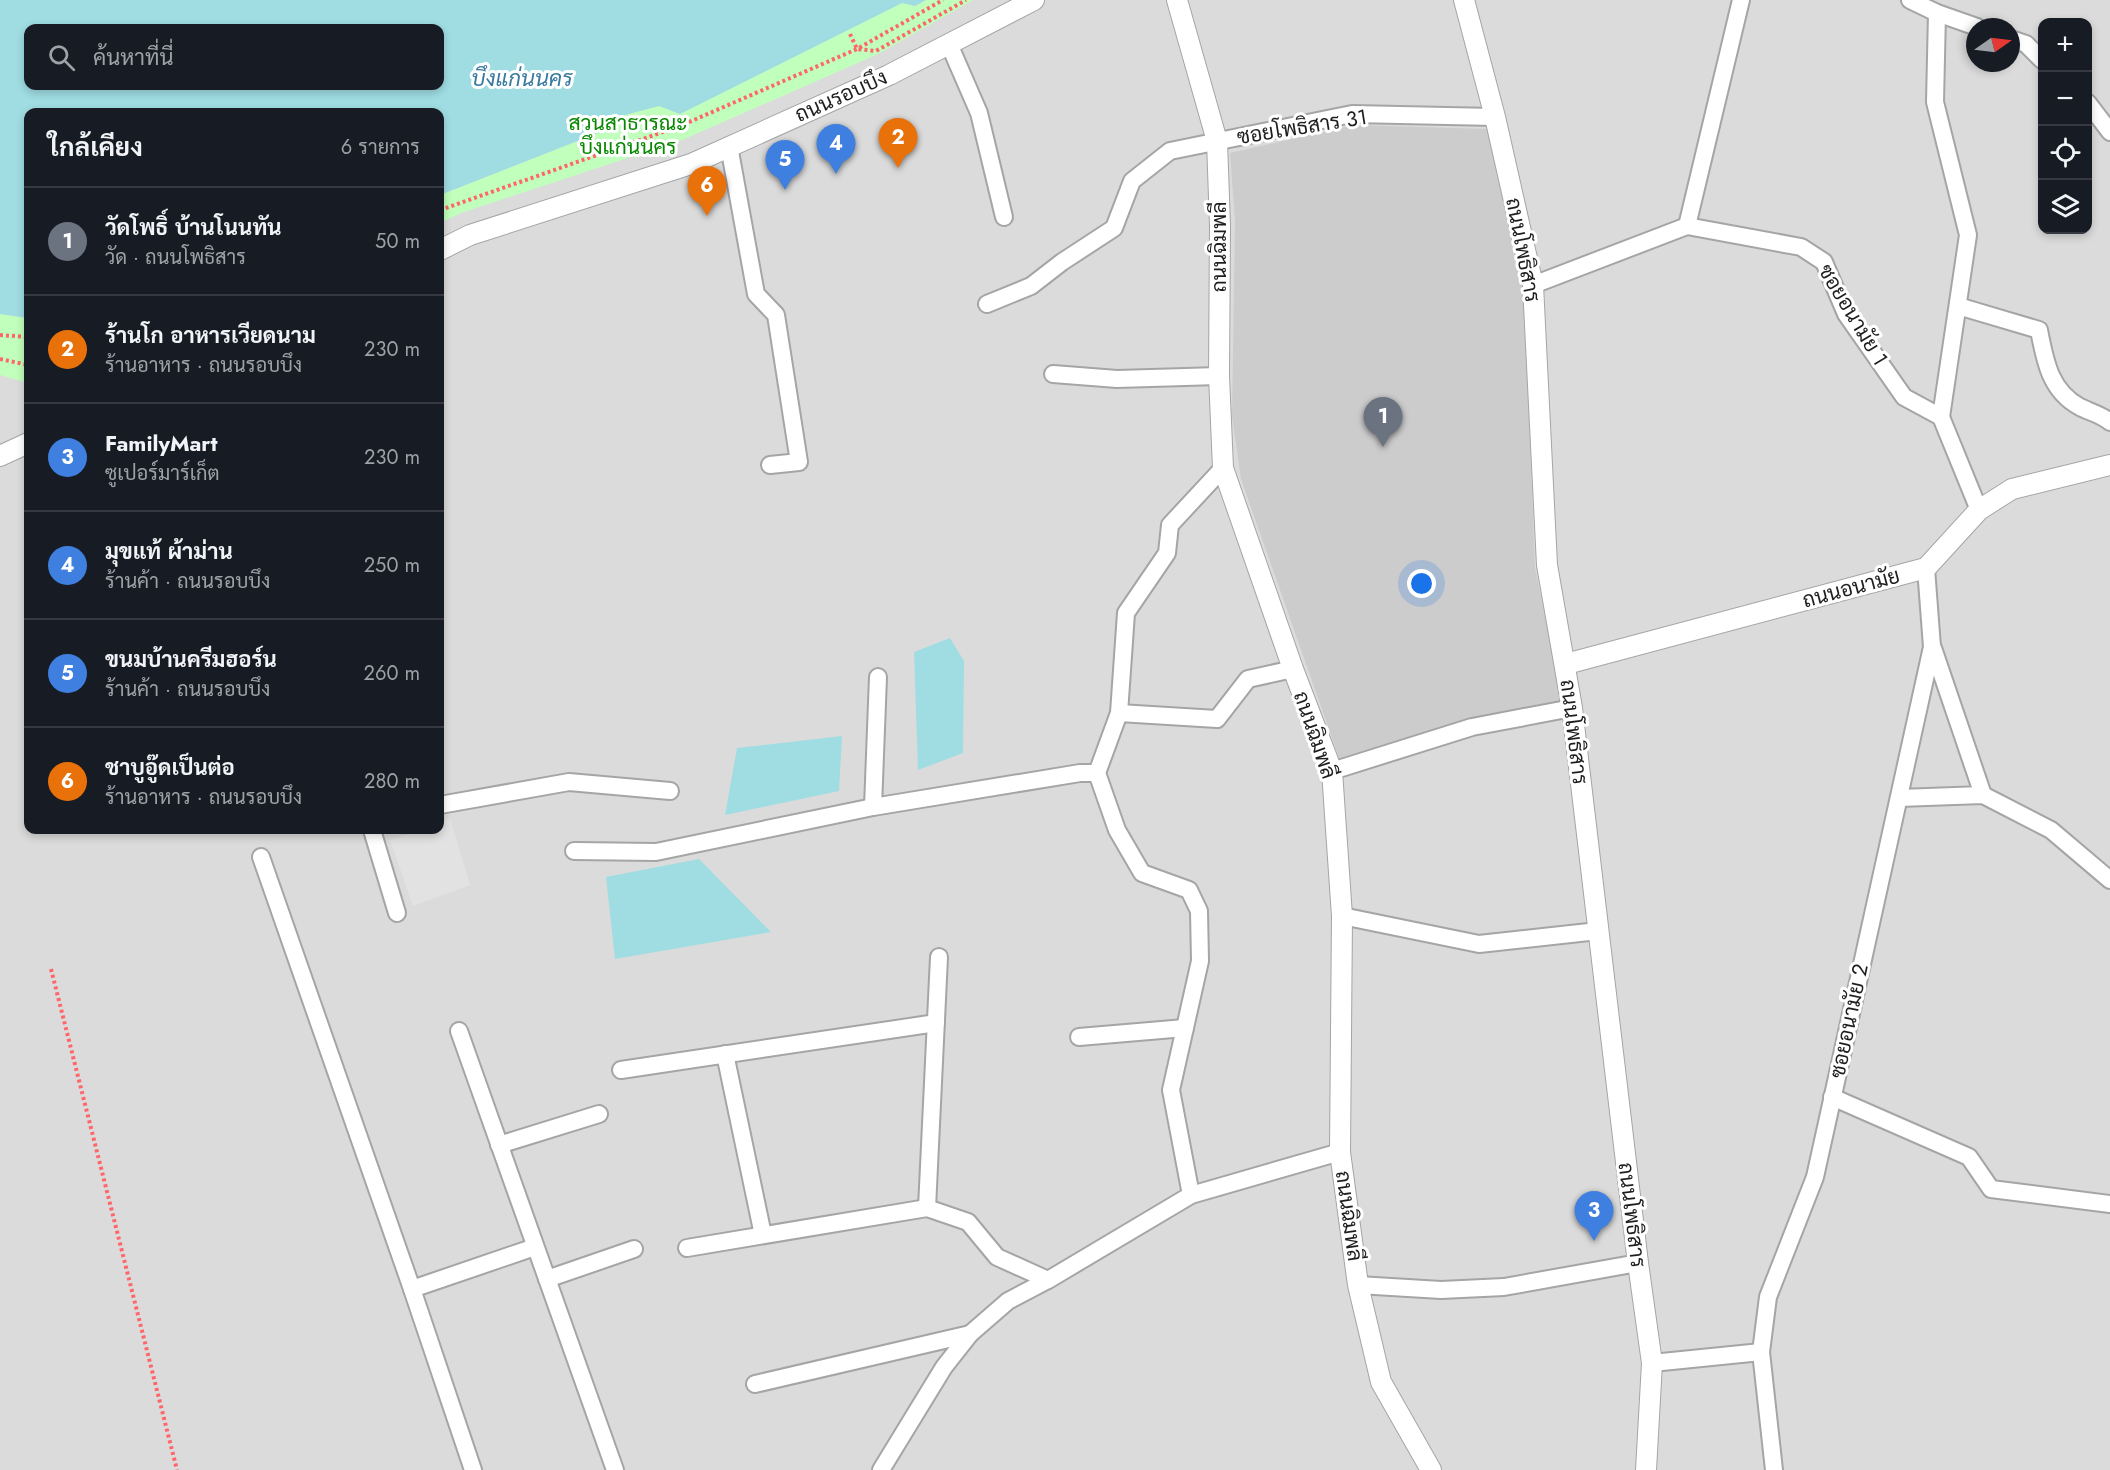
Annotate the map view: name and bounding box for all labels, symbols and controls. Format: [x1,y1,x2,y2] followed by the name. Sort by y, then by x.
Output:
[1966,18,2020,72] north arrow
[2038,18,2092,234] map controls
[2038,18,2092,72] button: +
[24,24,444,90] search box
[45,41,78,74] icon: search
[93,41,173,73] text: ค้นหาที่นี่
[471,62,574,94] water label: บึงแก่นนคร
[790,62,892,130] street label: ถนนรอบบึง
[2038,72,2092,126] button: −
[1235,102,1369,152] street label: ซอยโพธิสาร 31
[568,108,688,162] park label: สวนสาธารณะ บึงแก่นนคร
[878,118,918,168] pin: 2
[816,124,856,174] pin: 4
[2038,126,2092,180] button: locate
[48,128,143,166] text: ใกล้เคียง
[341,133,420,162] text: 6 รายการ
[766,140,804,190] pin: 5
[688,166,726,216] pin: 6
[2038,180,2092,234] button: layers
[1498,195,1548,305] street label: ถนนโพธิสาร
[1204,201,1234,293] street label: ถนนฉิมพลี
[105,211,282,243] text: วัดโพธิ์ บ้านโนนทัน
[62,227,73,256] text: 1
[375,227,420,256] text: 50 m
[105,243,246,272] text: วัด · ถนนโพธิสาร
[1811,258,1895,372] street label: ซอยอนามัย 1
[105,319,316,351] text: ร้านโก อาหารเวียดนาม
[61,335,74,364] text: 2
[364,335,420,364] text: 230 m
[105,351,302,380] text: ร้านอาหาร · ถนนรอบบึง
[1364,398,1402,447] pin: 1
[105,427,217,459] text: FamilyMart
[61,443,74,472] text: 3
[364,443,420,472] text: 230 m
[105,459,220,488] text: ซูเปอร์มาร์เก็ต
[105,535,233,567] text: มุขแท้ ผ้าม่าน
[61,551,74,580] text: 4
[364,551,420,580] text: 250 m
[1799,561,1903,615] street label: ถนนอนามัย
[105,567,270,596] text: ร้านค้า · ถนนรอบบึง
[1407,569,1436,598] your location
[105,643,277,675] text: ขนมบ้านครีมฮอร์น
[61,659,74,688] text: 5
[364,659,420,688] text: 260 m
[105,675,270,704] text: ร้านค้า · ถนนรอบบึง
[1553,678,1595,786] street label: ถนนโพธิสาร
[1286,687,1344,783] street label: ถนนฉิมพลี
[105,751,235,783] text: ชาบูอู๊ดเป็นต่อ
[61,767,74,796] text: 6
[364,767,420,796] text: 280 m
[105,783,302,812] text: ร้านอาหาร · ถนนรอบบึง
[1822,961,1876,1081] street label: ซอยอนามัย 2
[1611,1161,1653,1269] street label: ถนนโพธิสาร
[1328,1169,1370,1263] street label: ถนนฉิมพลี
[1574,1192,1614,1241] pin: 3

